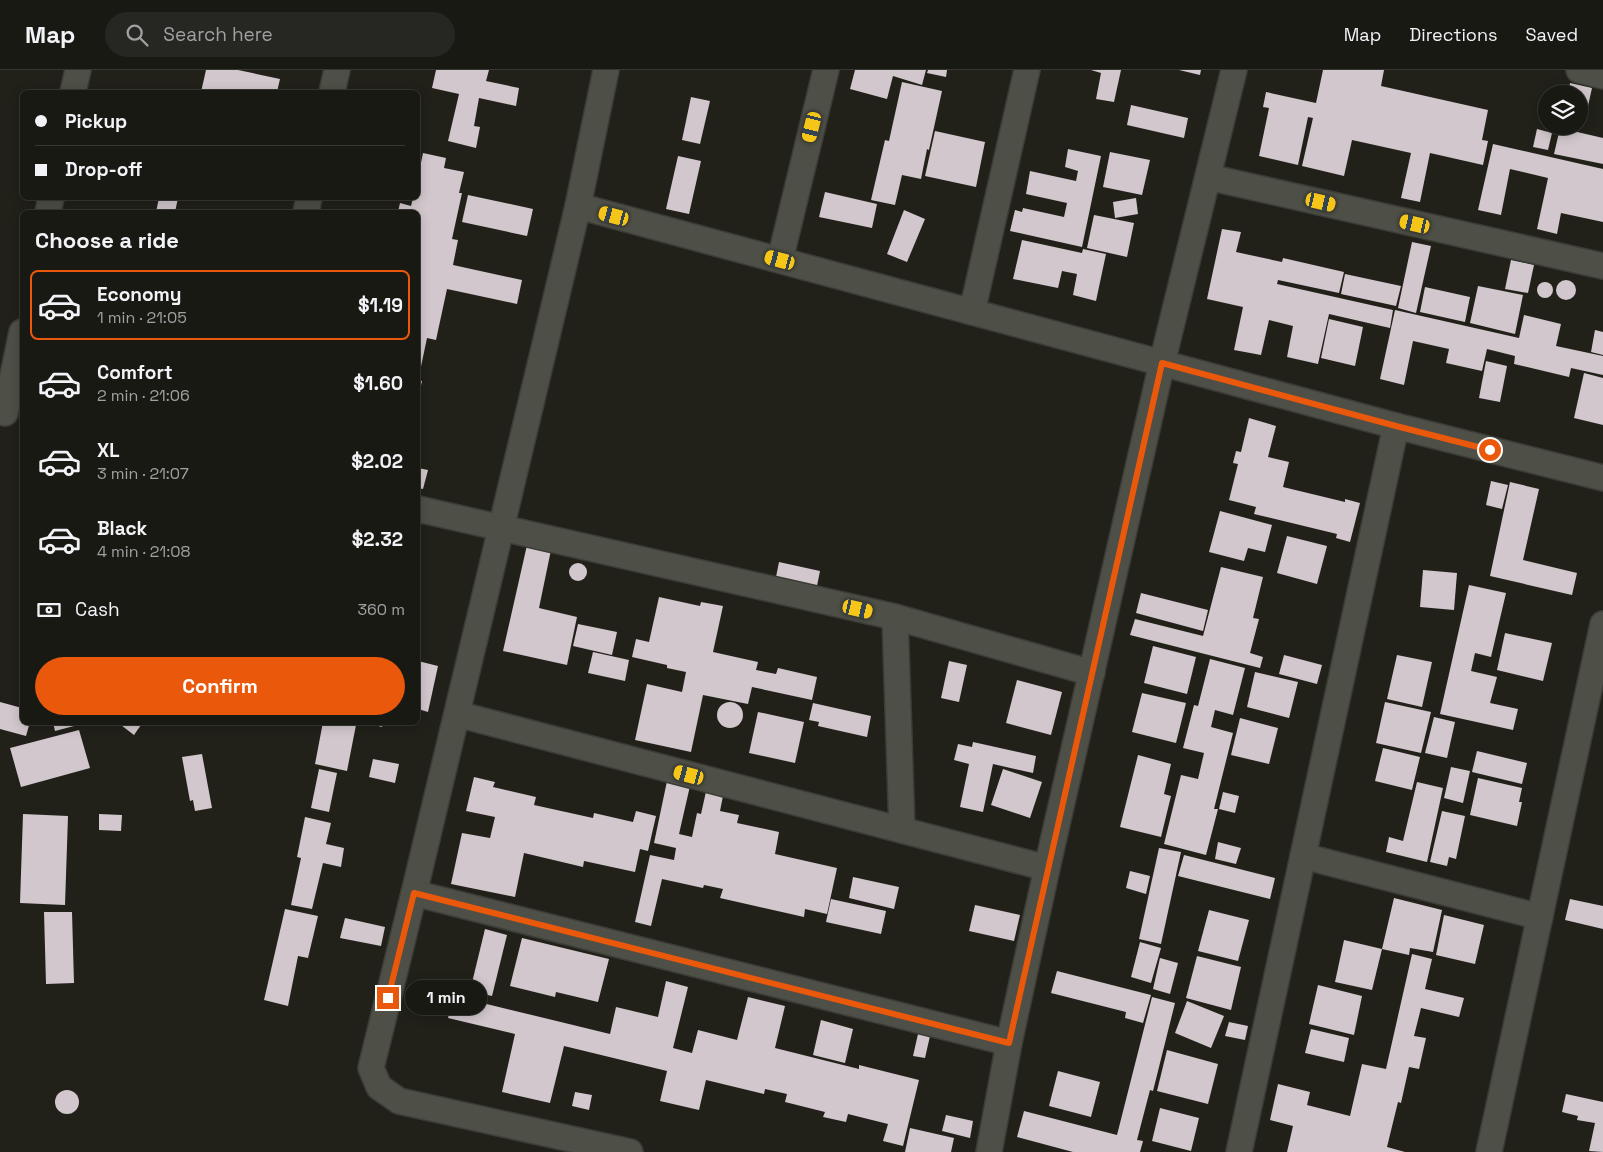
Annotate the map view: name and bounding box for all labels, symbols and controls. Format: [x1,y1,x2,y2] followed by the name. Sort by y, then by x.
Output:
[105,12,455,57] search box
[25,19,75,50] text: Map
[123,21,151,49] icon: search
[163,22,273,47] text: Search here
[1344,23,1381,46] text: Map
[1409,23,1498,46] text: Directions
[1526,23,1578,46] text: Saved
[1538,85,1588,135] map controls
[1538,85,1588,135] button: layers
[65,109,127,134] text: Pickup
[801,111,822,143] car
[65,157,143,182] text: Drop-off
[1304,191,1337,213] car
[597,205,630,227] car
[1398,213,1431,235] car
[35,226,179,254] text: Choose a ride
[763,249,796,271] car
[97,282,181,307] text: Economy
[37,283,82,328] icon: car
[358,293,403,318] text: $1.19
[97,307,187,328] text: 1 min · 21:05
[97,360,173,385] text: Comfort
[37,361,82,406] icon: car
[353,371,403,396] text: $1.60
[97,385,190,406] text: 2 min · 21:06
[97,438,120,463] text: XL
[37,439,82,484] icon: car
[1479,439,1501,461] route start
[351,449,403,474] text: $2.02
[97,463,189,484] text: 3 min · 21:07
[97,516,147,541] text: Black
[37,517,82,562] icon: car
[352,527,403,552] text: $2.32
[97,541,190,562] text: 4 min · 21:08
[35,596,63,624] icon: cash
[75,597,120,622] text: Cash
[841,598,874,620] car
[357,599,405,620] text: 360 m
[35,657,405,715] button: Confirm
[672,764,705,786] car
[406,980,488,1016] callout: 1 min
[377,987,399,1009] route end
[426,987,466,1008] text: 1 min

